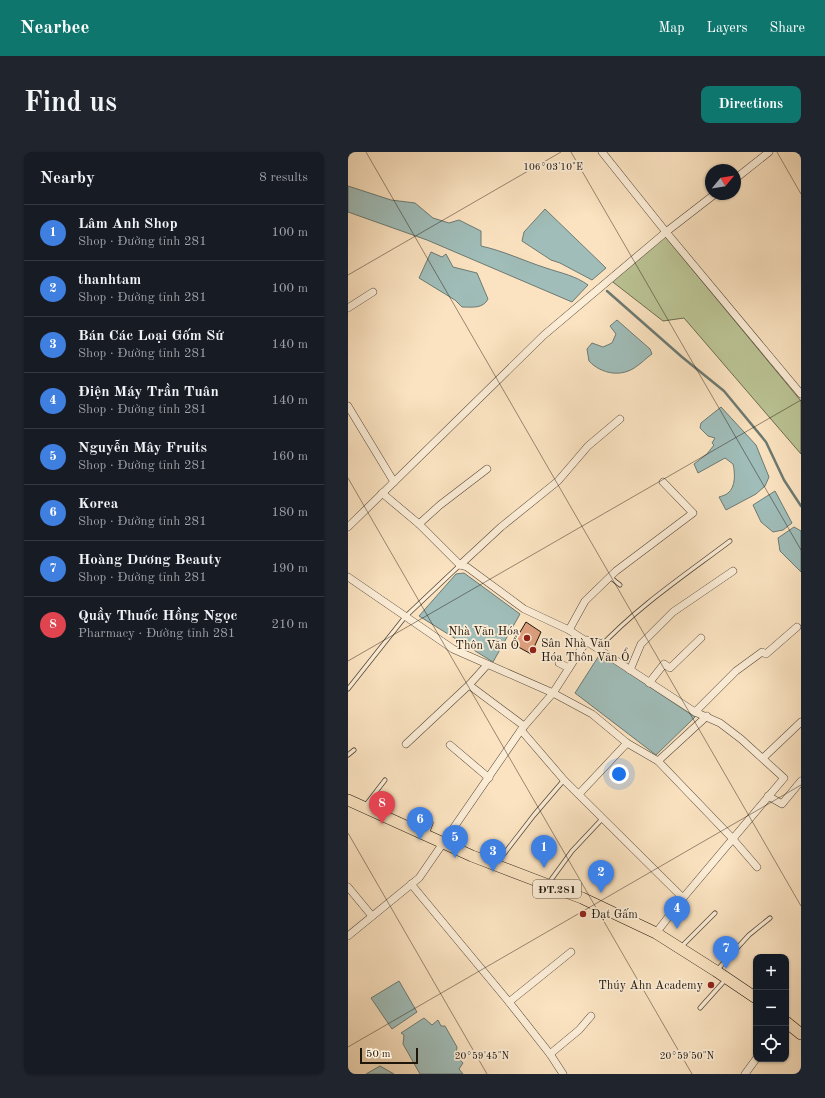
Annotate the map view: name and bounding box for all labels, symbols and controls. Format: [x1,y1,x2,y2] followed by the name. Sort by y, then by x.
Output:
[20,19,89,38] text: Nearbee
[659,21,685,35] text: Map
[707,21,748,35] text: Layers
[770,21,805,35] text: Share
[701,86,801,123] button: Directions
[24,90,117,118] text: Find us
[523,162,583,172] text: 106°03'10"E
[705,164,741,200] north arrow
[40,170,95,187] text: Nearby
[259,171,308,184] text: 8 results
[78,217,178,232] text: Lâm Anh Shop
[49,226,57,239] text: 1
[271,226,308,239] text: 100 m
[78,235,207,248] text: Shop · Đường tỉnh 281
[78,273,141,288] text: thanhtam
[49,282,57,295] text: 2
[271,282,308,295] text: 100 m
[78,291,207,304] text: Shop · Đường tỉnh 281
[78,329,224,344] text: Bán Các Loại Gốm Sứ
[49,338,57,351] text: 3
[271,338,308,351] text: 140 m
[78,347,207,360] text: Shop · Đường tỉnh 281
[78,385,219,400] text: Điện Máy Trần Tuân
[49,394,57,407] text: 4
[271,394,308,407] text: 140 m
[78,403,207,416] text: Shop · Đường tỉnh 281
[78,441,207,456] text: Nguyễn Mây Fruits
[49,450,57,463] text: 5
[271,450,308,463] text: 160 m
[78,459,207,472] text: Shop · Đường tỉnh 281
[78,497,118,512] text: Korea
[49,506,57,519] text: 6
[271,506,308,519] text: 180 m
[78,515,207,528] text: Shop · Đường tỉnh 281
[78,553,222,568] text: Hoàng Dương Beauty
[49,562,57,575] text: 7
[271,562,308,575] text: 190 m
[78,571,207,584] text: Shop · Đường tỉnh 281
[78,609,237,624] text: Quầy Thuốc Hồng Ngọc
[49,618,57,631] text: 8
[271,618,308,631] text: 210 m
[448,626,519,652] place label: Nhà Văn Hóa Thôn Văn Ổ
[78,627,235,640] text: Pharmacy · Đường tỉnh 281
[522,633,532,643] marker: Nhà Văn Hóa Thôn Văn Ổ
[541,638,629,664] place label: Sân Nhà Văn Hóa Thôn Văn Ổ
[528,645,538,655] marker: Sân Nhà Văn Hóa Thôn Văn Ổ
[609,764,629,784] your location
[369,791,395,824] pin: 8
[407,807,433,840] pin: 6
[442,825,468,858] pin: 5
[531,835,557,868] pin: 1
[480,839,506,872] pin: 3
[588,860,614,893] pin: 2
[533,880,581,898] road number: ĐT.281
[664,896,690,929] pin: 4
[591,908,638,921] place label: Đạt Gấm
[578,909,588,919] marker: Đạt Gấm
[713,936,739,969] pin: 7
[753,954,789,1062] map controls
[753,954,789,990] button: +
[598,980,704,992] place label: Thúy Ahn Academy
[706,980,716,990] marker: Thúy Ahn Academy
[753,990,789,1026] button: −
[753,1026,789,1062] button: locate
[360,1046,418,1065] scale bar
[366,1049,391,1060] text: 50 m
[455,1051,510,1061] text: 20°59'45"N
[660,1051,715,1061] text: 20°59'50"N

